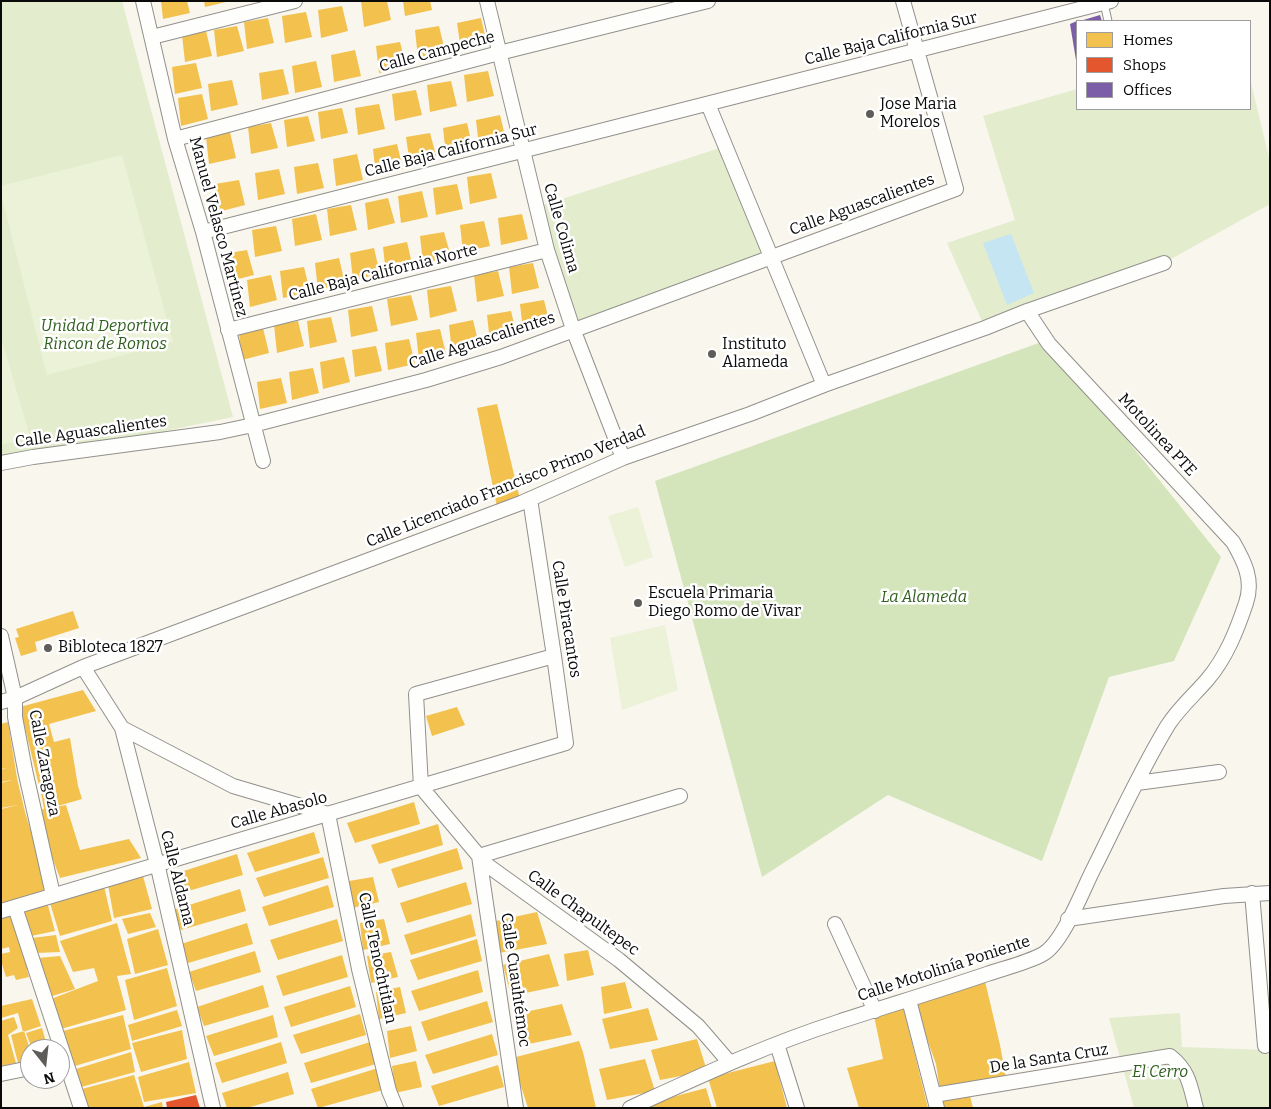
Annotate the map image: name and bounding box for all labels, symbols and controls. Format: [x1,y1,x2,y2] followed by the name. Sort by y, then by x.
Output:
[803,8,979,70] street label: Calle Baja California Sur
[1076,20,1251,110] legend
[377,27,497,77] street label: Calle Campeche
[1123,31,1173,49] text: Homes
[1123,56,1166,74] text: Shops
[1123,81,1172,99] text: Offices
[880,95,957,133] place label: Jose Maria Morelos
[864,108,876,120] marker: Jose Maria Morelos
[363,120,539,182] street label: Calle Baja California Sur
[185,135,251,319] street label: Manuel Velasco Martínez
[787,170,937,240] street label: Calle Aguascalientes
[539,181,583,275] street label: Calle Colima
[286,240,480,306] street label: Calle Baja California Norte
[406,308,558,374] street label: Calle Aguascalientes
[41,317,169,355] park label: Unidad Deportiva Rincon de Romos
[722,335,788,373] place label: Instituto Alameda
[706,348,718,360] marker: Instituto Alameda
[1114,390,1200,480] street label: Motolinea PTE
[14,412,168,452] street label: Calle Aguascalientes
[363,422,649,552] street label: Calle Licenciado Francisco Primo Verdad
[547,559,585,679] street label: Calle Piracantos
[648,584,801,622] place label: Escuela Primaria Diego Romo de Vivar
[881,588,967,608] park label: La Alameda
[632,597,644,609] marker: Escuela Primaria Diego Romo de Vivar
[58,638,163,658] place label: Bibloteca 1827
[42,642,54,654] marker: Bibloteca 1827
[24,708,64,818] street label: Calle Zaragoza
[228,788,330,834] street label: Calle Abasolo
[156,828,198,928] street label: Calle Aldama
[523,866,643,960] street label: Calle Chapultepec
[354,891,400,1025] street label: Calle Tenochtitlan
[496,912,534,1048] street label: Calle Cuauhtémoc
[855,932,1033,1006] street label: Calle Motolinía Poniente
[20,1039,70,1089] north arrow
[988,1040,1110,1078] street label: De la Santa Cruz
[1132,1063,1188,1083] park label: El Cerro
[41,1068,57,1088] text: N

